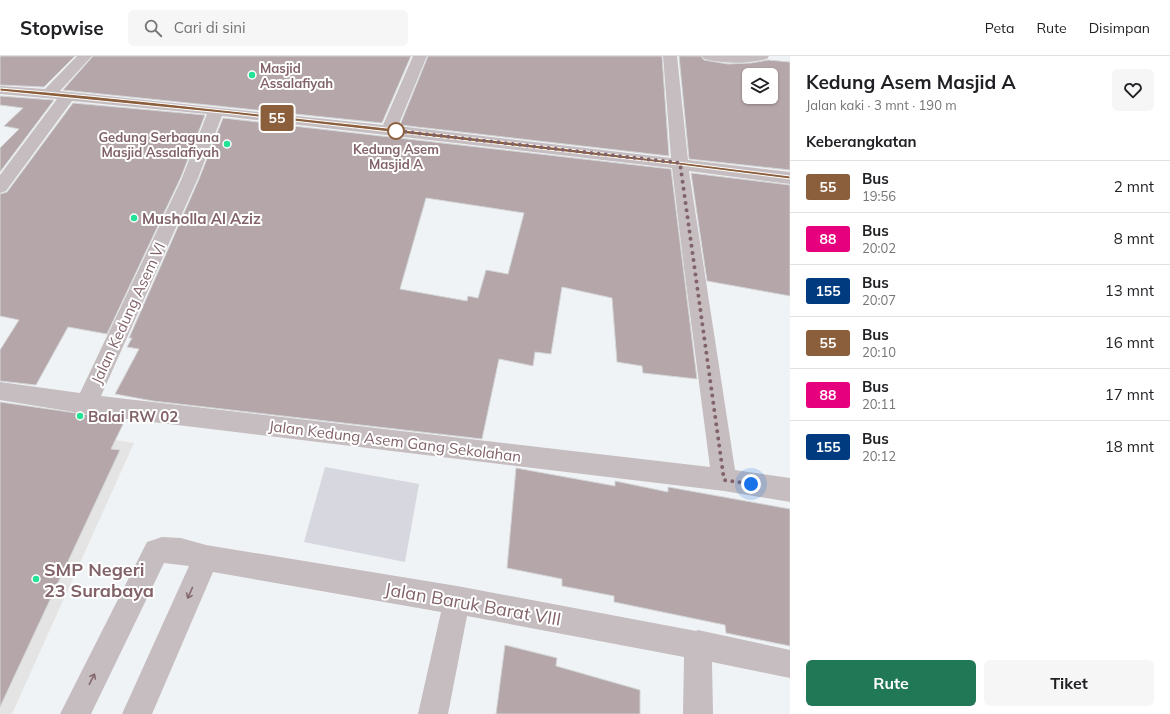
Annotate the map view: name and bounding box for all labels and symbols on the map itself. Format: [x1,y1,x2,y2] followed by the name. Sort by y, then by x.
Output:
[260,60,333,92] place label: Masjid Assalafiyah
[247,70,257,80] marker: Masjid Assalafiyah
[259,105,295,131] line badge: 55
[387,122,405,140] marker: Kedung Asem Masjid A
[98,129,219,161] place label: Gedung Serbaguna Masjid Assalafiyah
[222,139,232,149] marker: Gedung Serbaguna Masjid Assalafiyah
[353,141,439,172] place label: Kedung Asem Masjid A
[142,209,261,228] place label: Musholla Al Aziz
[129,213,139,223] marker: Musholla Al Aziz
[87,239,169,387] street label: Jalan Kedung Asem VI
[88,407,178,426] place label: Balai RW 02
[75,411,85,421] marker: Balai RW 02
[268,416,522,466] street label: Jalan Kedung Asem Gang Sekolahan
[741,474,761,494] your location
[44,558,154,602] place label: SMP Negeri 23 Surabaya
[31,574,41,584] marker: SMP Negeri 23 Surabaya
[383,577,563,631] street label: Jalan Baruk Barat VIII
[186,587,193,599] one-way arrow
[89,673,97,685] one-way arrow

